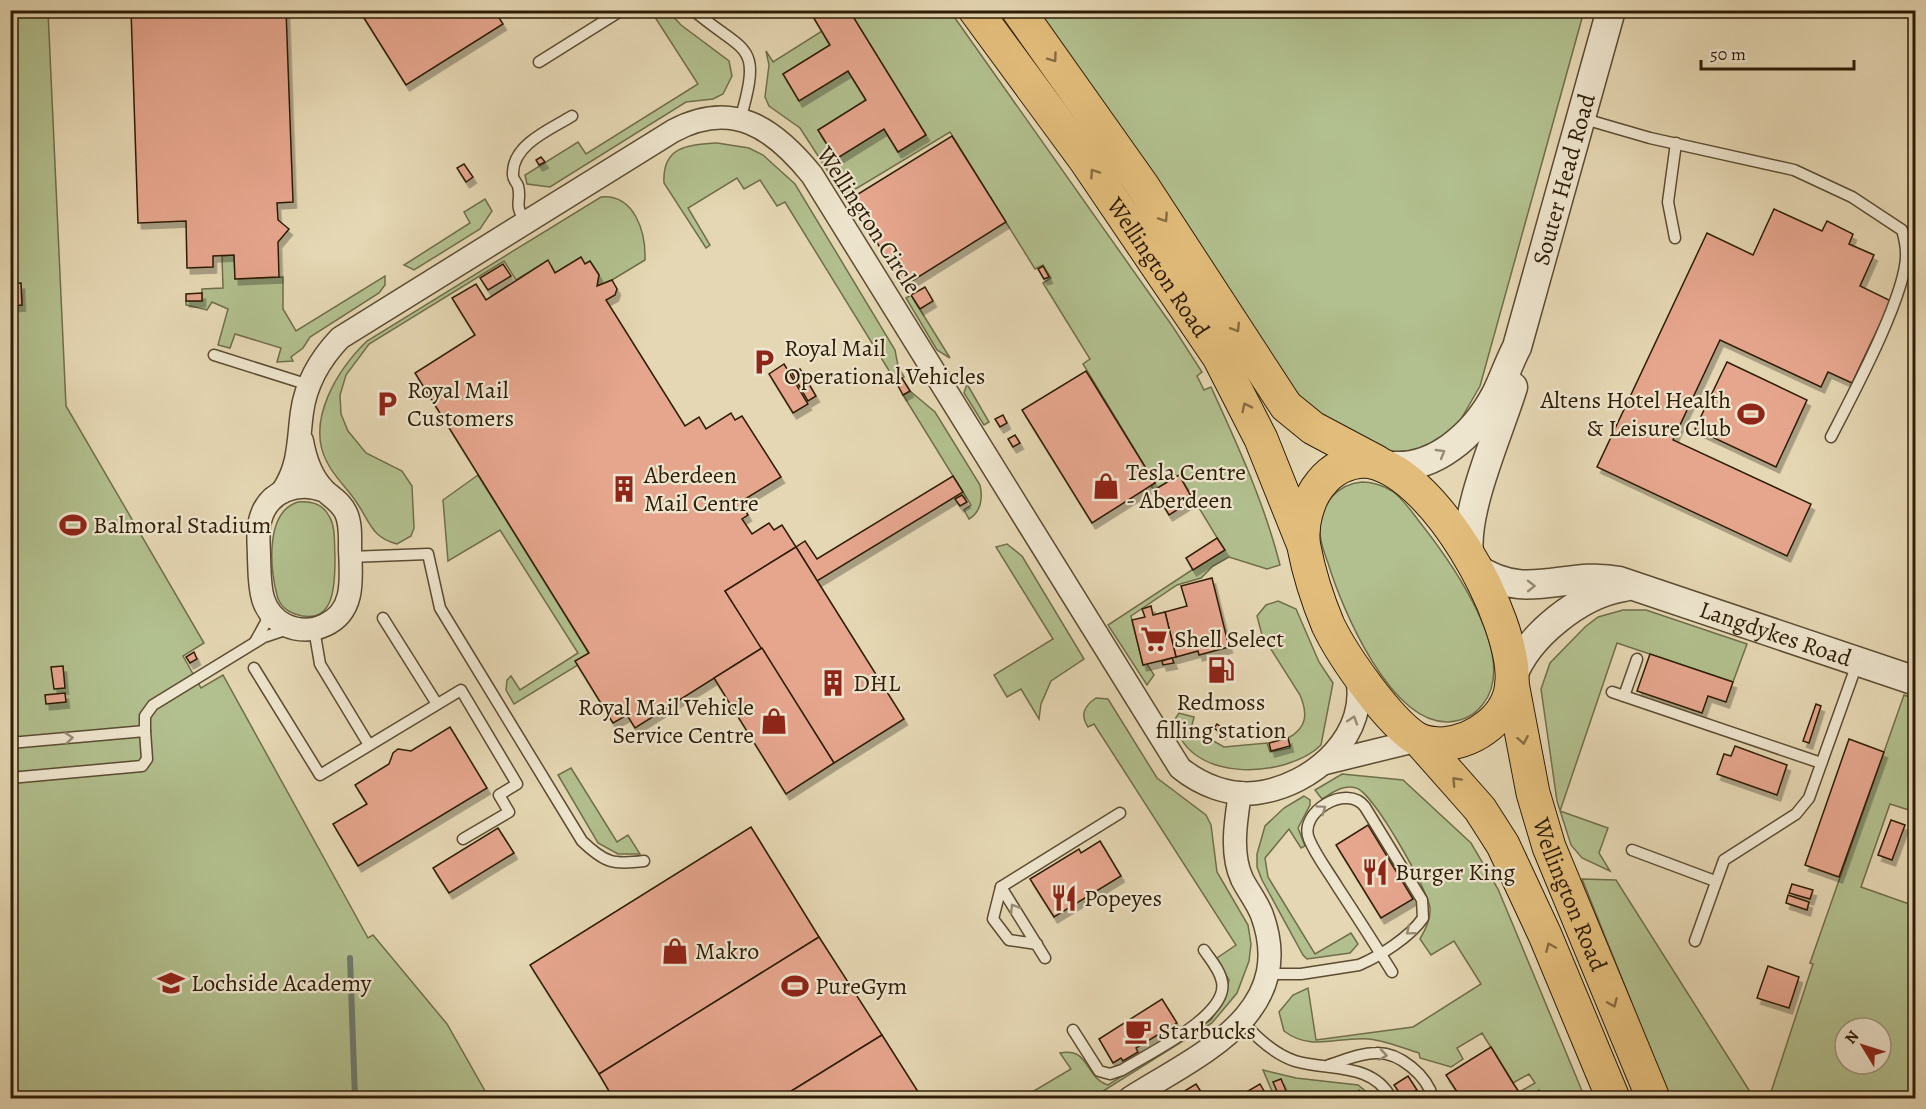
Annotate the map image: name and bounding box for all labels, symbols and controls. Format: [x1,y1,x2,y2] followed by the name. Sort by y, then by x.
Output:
[1701,33,1854,71] scale bar
[1710,42,1746,66] text: 50 m
[1046,51,1057,62] one-way arrow
[1525,90,1603,269] street label: Souter Head Road
[809,139,929,300] street label: Wellington Circle
[1090,169,1101,180] one-way arrow
[1099,190,1217,344] street label: Wellington Road
[1157,211,1168,222] one-way arrow
[1229,322,1241,332] one-way arrow
[784,332,985,392] place label: Royal Mail Operational Vehicles
[749,347,779,377] parking icon: Royal Mail Operational Vehicles
[407,374,514,434] place label: Royal Mail Customers
[1539,384,1731,444] place label: Altens Hotel Health & Leisure Club
[372,389,402,419] parking icon: Royal Mail Customers
[1736,399,1766,429] sports icon: Altens Hotel Health & Leisure Club
[1241,403,1253,414] one-way arrow
[1435,449,1445,460] one-way arrow
[1126,456,1246,516] place label: Tesla Centre - Aberdeen
[643,459,759,519] place label: Aberdeen Mail Centre
[1091,471,1121,501] shop icon: Tesla Centre - Aberdeen
[609,474,639,504] building icon: Aberdeen Mail Centre
[93,509,271,541] place label: Balmoral Stadium
[58,510,88,540] sports icon: Balmoral Stadium
[1526,579,1535,592] one-way arrow
[1695,593,1856,674] street label: Langdykes Road
[1174,623,1284,655] place label: Shell Select
[1139,624,1169,654] supermarket icon: Shell Select
[1206,655,1236,685] fuel station icon: Redmoss filling station
[853,667,901,699] place label: DHL
[818,668,848,698] building icon: DHL
[1155,686,1287,746] place label: Redmoss filling station
[578,691,754,751] place label: Royal Mail Vehicle Service Centre
[759,706,789,736] shop icon: Royal Mail Vehicle Service Centre
[1345,715,1358,726] one-way arrow
[64,732,73,745] one-way arrow
[1516,735,1529,745] one-way arrow
[1452,778,1463,788] one-way arrow
[1316,805,1327,816] one-way arrow
[1525,813,1615,976] street label: Wellington Road
[1395,856,1515,888] place label: Burger King
[1360,857,1390,887] restaurant icon: Burger King
[1084,882,1162,914] place label: Popeyes
[1049,883,1079,913] restaurant icon: Popeyes
[1010,904,1022,914] one-way arrow
[1406,923,1417,934] one-way arrow
[695,935,759,967] place label: Makro
[660,936,690,966] shop icon: Makro
[1545,943,1557,954] one-way arrow
[191,967,372,999] place label: Lochside Academy
[156,968,186,998] school or university icon: Lochside Academy
[815,970,907,1002] place label: PureGym
[780,971,810,1001] sports icon: PureGym
[1606,997,1618,1008] one-way arrow
[1158,1015,1256,1047] place label: Starbucks
[1123,1016,1153,1046] cafe icon: Starbucks
[1833,1016,1893,1076] north arrow
[1840,1026,1864,1049] text: N
[1377,1048,1387,1061] one-way arrow

